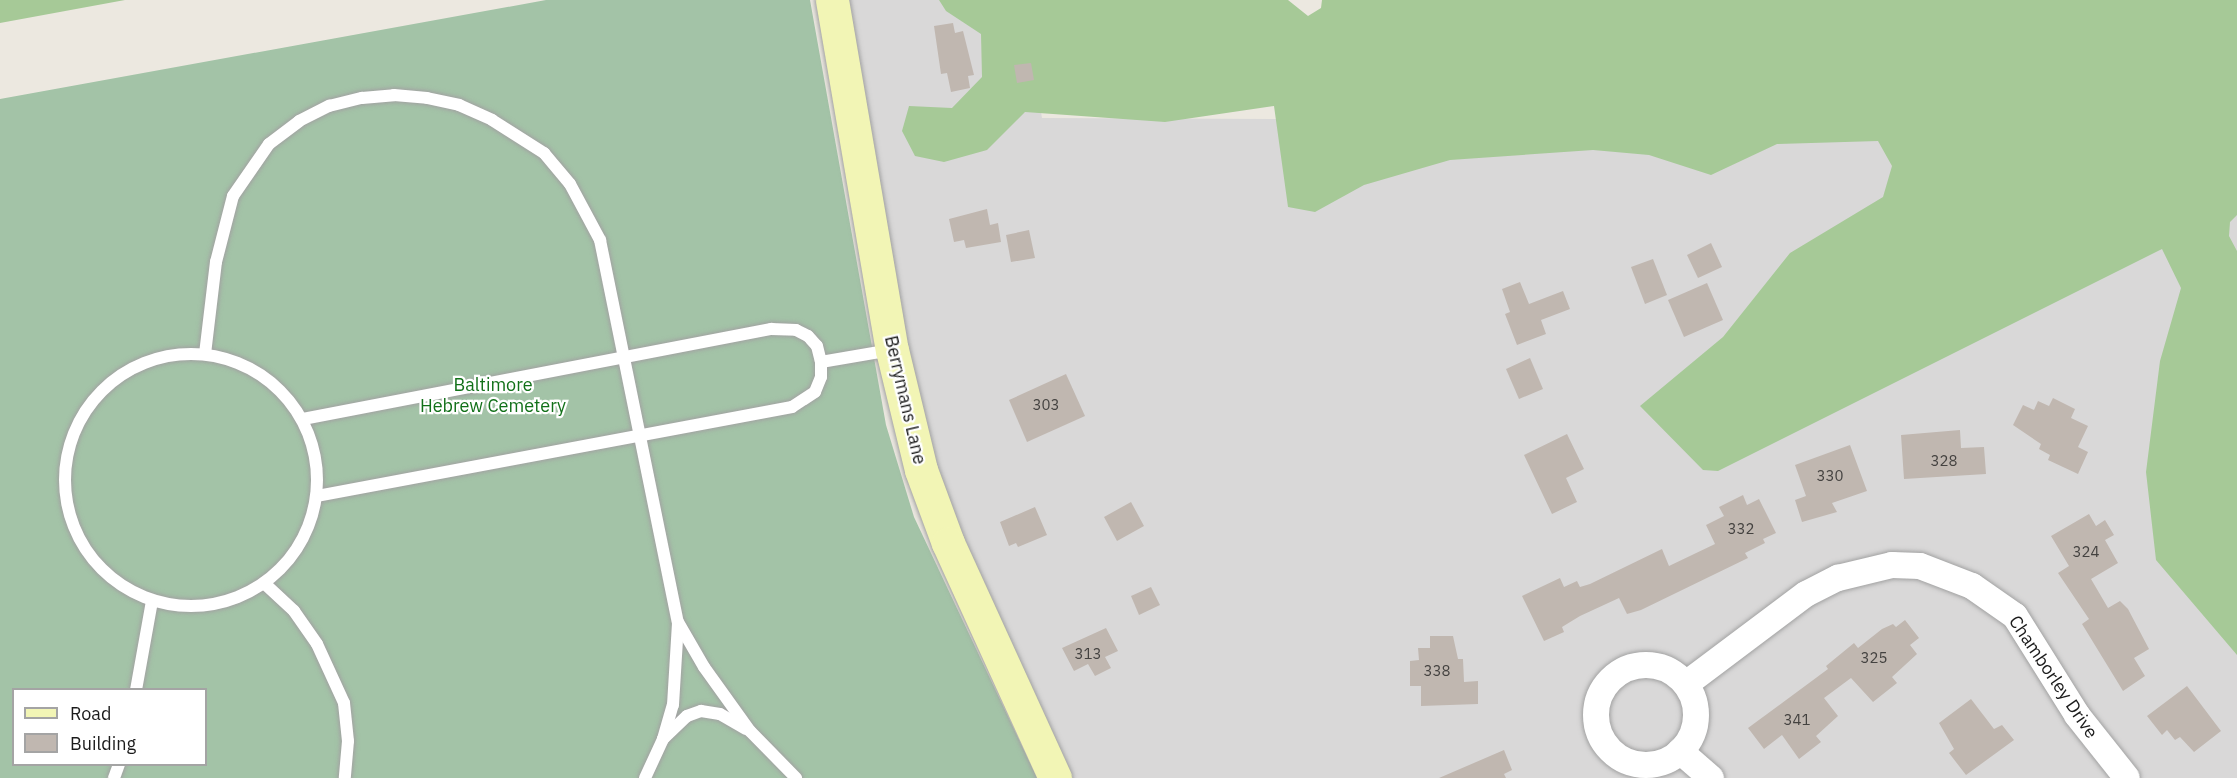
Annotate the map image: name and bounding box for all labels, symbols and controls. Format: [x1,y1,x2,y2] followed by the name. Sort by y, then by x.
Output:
[880,334,930,466] street label: Berrymans Lane
[420,375,566,418] park label: Baltimore Hebrew Cemetery
[1033,396,1059,414] house number: 303
[1931,452,1957,470] house number: 328
[1817,467,1843,485] house number: 330
[1728,520,1754,538] house number: 332
[2073,543,2099,561] house number: 324
[2004,611,2102,743] street label: Chamborley Drive
[1075,645,1101,663] house number: 313
[1861,649,1887,667] house number: 325
[1424,662,1450,680] house number: 338
[12,688,207,766] legend
[70,702,111,725] text: Road
[1784,711,1810,729] house number: 341
[70,732,136,755] text: Building

